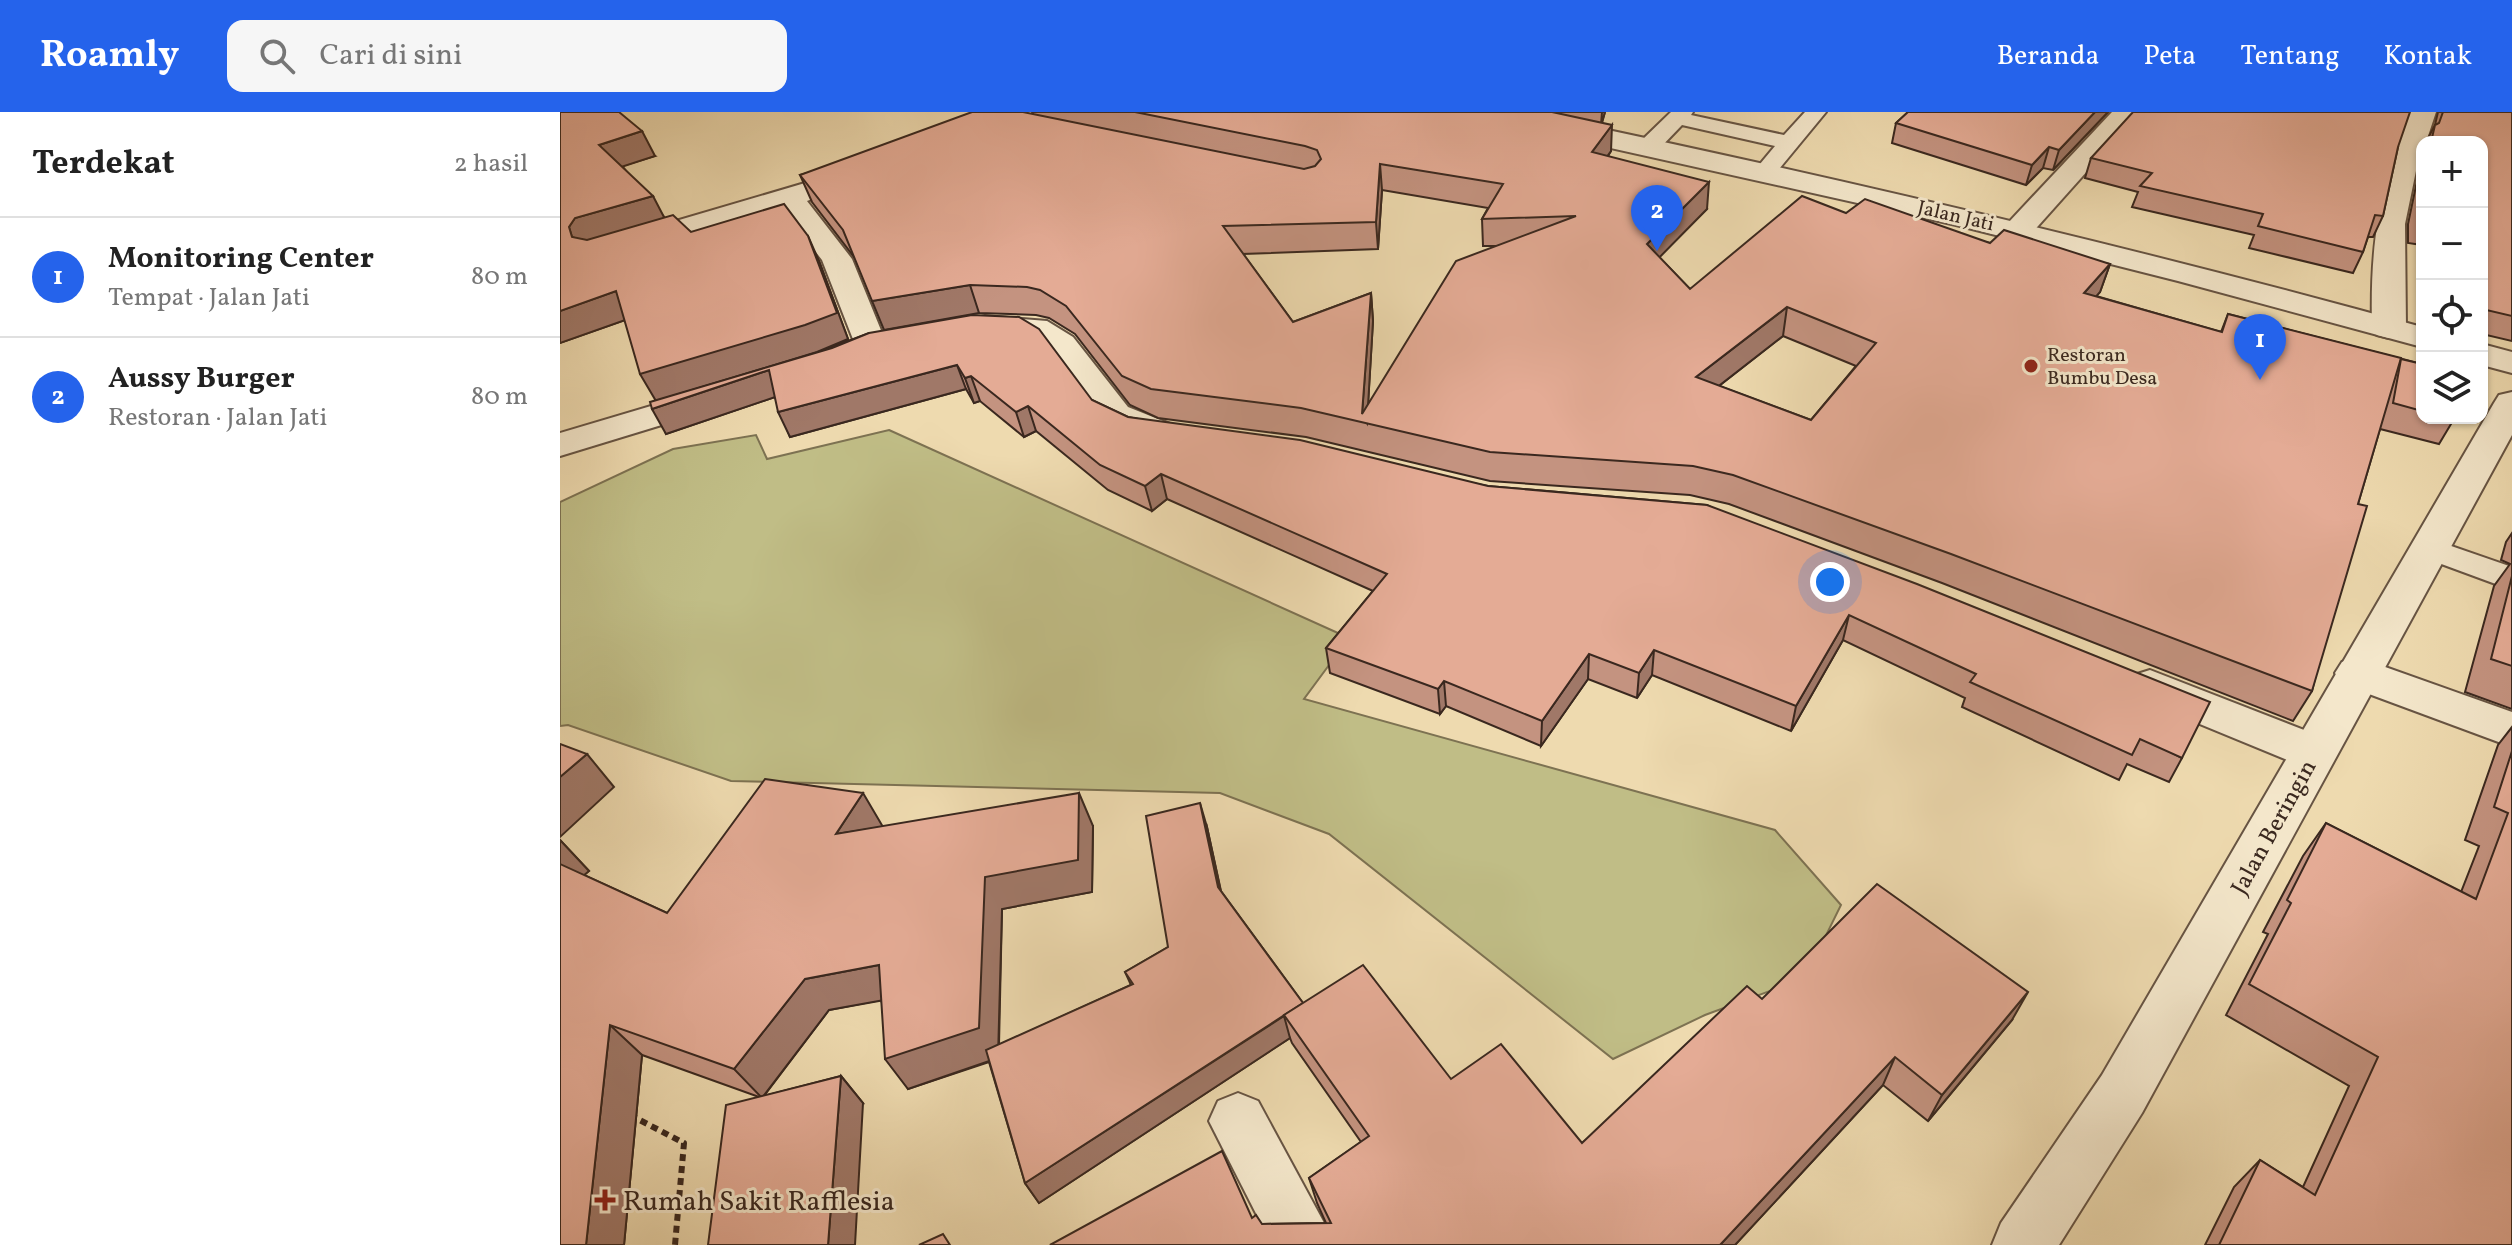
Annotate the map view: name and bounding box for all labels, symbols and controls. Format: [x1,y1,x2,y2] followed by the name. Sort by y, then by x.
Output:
[227,20,787,92] search box
[40,30,179,83] text: Roamly
[255,34,299,78] icon: search
[319,35,462,77] text: Cari di sini
[1997,37,2100,76] text: Beranda
[2144,37,2196,76] text: Peta
[2240,37,2339,76] text: Tentang
[2383,37,2472,76] text: Kontak
[2416,136,2488,424] map controls
[2416,136,2488,208] button: +
[32,141,175,188] text: Terdekat
[454,146,528,182] text: 2 hasil
[1631,185,1683,251] pin: 2
[1915,195,1997,239] street label: Jalan Jati
[2416,208,2488,280] button: −
[108,238,374,280] text: Monitoring Center
[53,259,63,295] text: 1
[471,259,528,295] text: 80 m
[108,280,310,316] text: Tempat · Jalan Jati
[2416,280,2488,352] button: locate
[2234,314,2286,380] pin: 1
[2047,342,2157,393] place label: Restoran Bumbu Desa
[2416,352,2488,424] button: layers
[2022,357,2040,375] marker: Restoran Bumbu Desa
[108,358,295,400] text: Aussy Burger
[51,379,65,415] text: 2
[471,379,528,415] text: 80 m
[108,400,327,436] text: Restoran · Jalan Jati
[1810,562,1850,602] your location
[2224,754,2326,902] street label: Jalan Beringin
[623,1183,895,1222] place label: Rumah Sakit Rafflesia
[594,1189,616,1211] marker: Rumah Sakit Rafflesia

